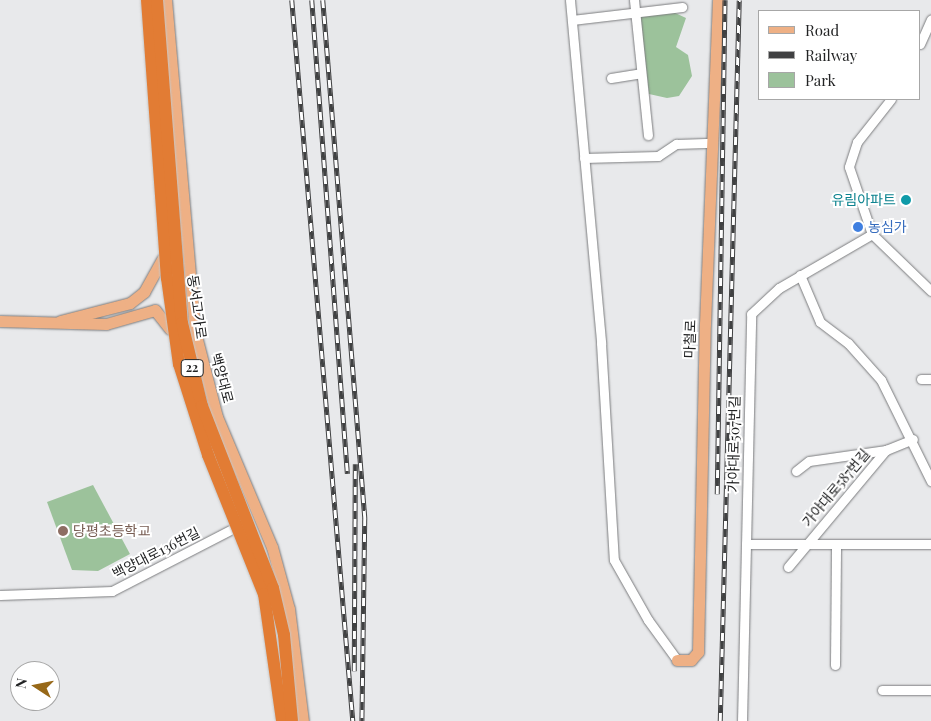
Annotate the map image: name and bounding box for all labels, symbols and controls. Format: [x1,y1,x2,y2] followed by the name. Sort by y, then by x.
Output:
[758,10,921,100] legend
[805,20,839,40] text: Road
[805,45,857,65] text: Railway
[805,70,836,90] text: Park
[832,192,896,208] place label: 유림아파트
[900,194,912,206] marker: 유림아파트
[868,219,907,235] place label: 농심가
[852,221,864,233] marker: 농심가
[184,274,210,340] street label: 동서고가로
[681,319,699,359] street label: 마철로
[207,351,237,405] street label: 백양대로
[180,358,204,378] road number: 22
[725,395,743,493] street label: 가야대로507번길
[799,446,873,530] street label: 가야대로587번길
[73,523,150,539] place label: 당평초등학교
[110,524,202,582] street label: 백양대로136번길
[57,525,69,537] marker: 당평초등학교
[10,661,60,711] north arrow
[10,676,31,690] text: N

